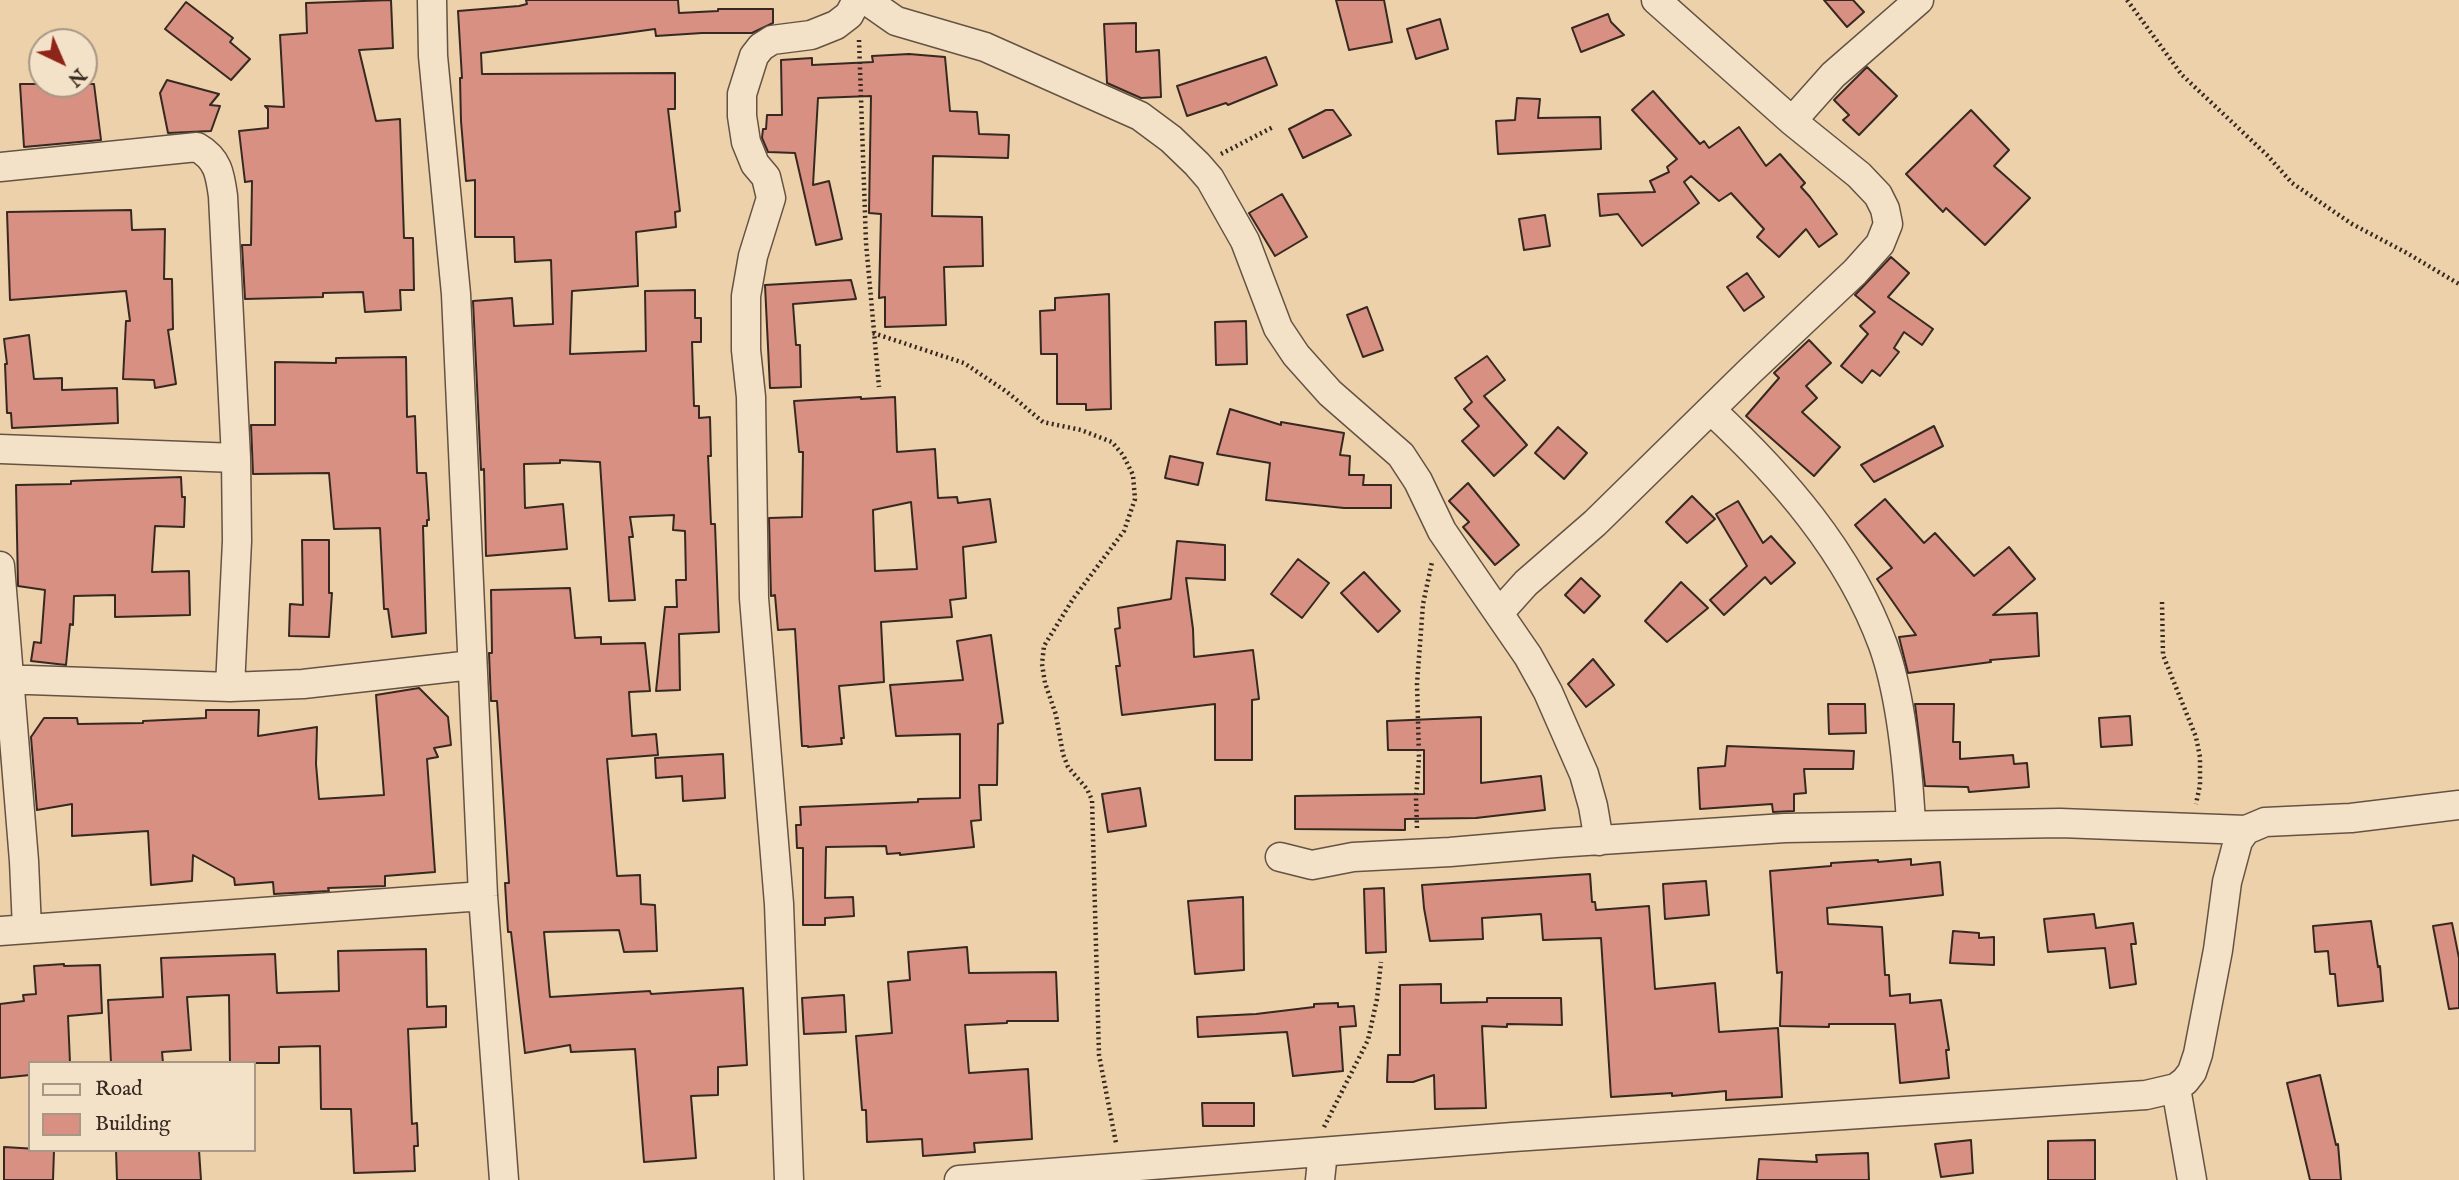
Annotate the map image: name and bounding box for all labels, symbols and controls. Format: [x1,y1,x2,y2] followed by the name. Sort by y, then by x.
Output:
[28,28,98,98] north arrow
[62,62,90,91] text: N
[28,1061,256,1152] legend
[95,1076,142,1103] text: Road
[95,1111,170,1138] text: Building

